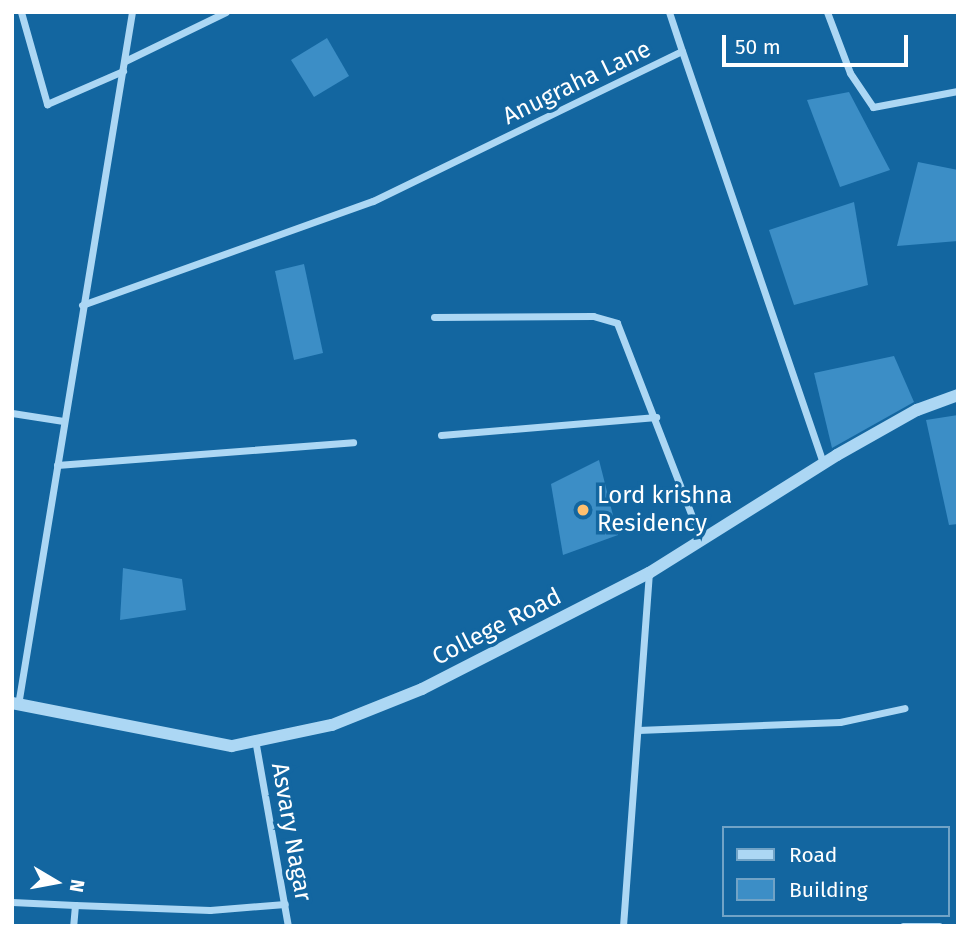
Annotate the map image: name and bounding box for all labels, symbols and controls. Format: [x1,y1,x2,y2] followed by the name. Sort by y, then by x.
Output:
[725,21,911,65] scale bar
[735,34,781,60] text: 50 m
[498,35,656,131] street label: Anugraha Lane
[597,482,732,538] place label: Lord krishna Residency
[575,502,591,518] marker: Lord krishna Residency
[428,582,566,672] street label: College Road
[265,761,317,903] street label: Asvary Nagar
[722,826,949,917] legend
[789,842,837,868] text: Road
[21,847,91,917] north arrow
[789,877,868,903] text: Building
[65,878,90,894] text: N

